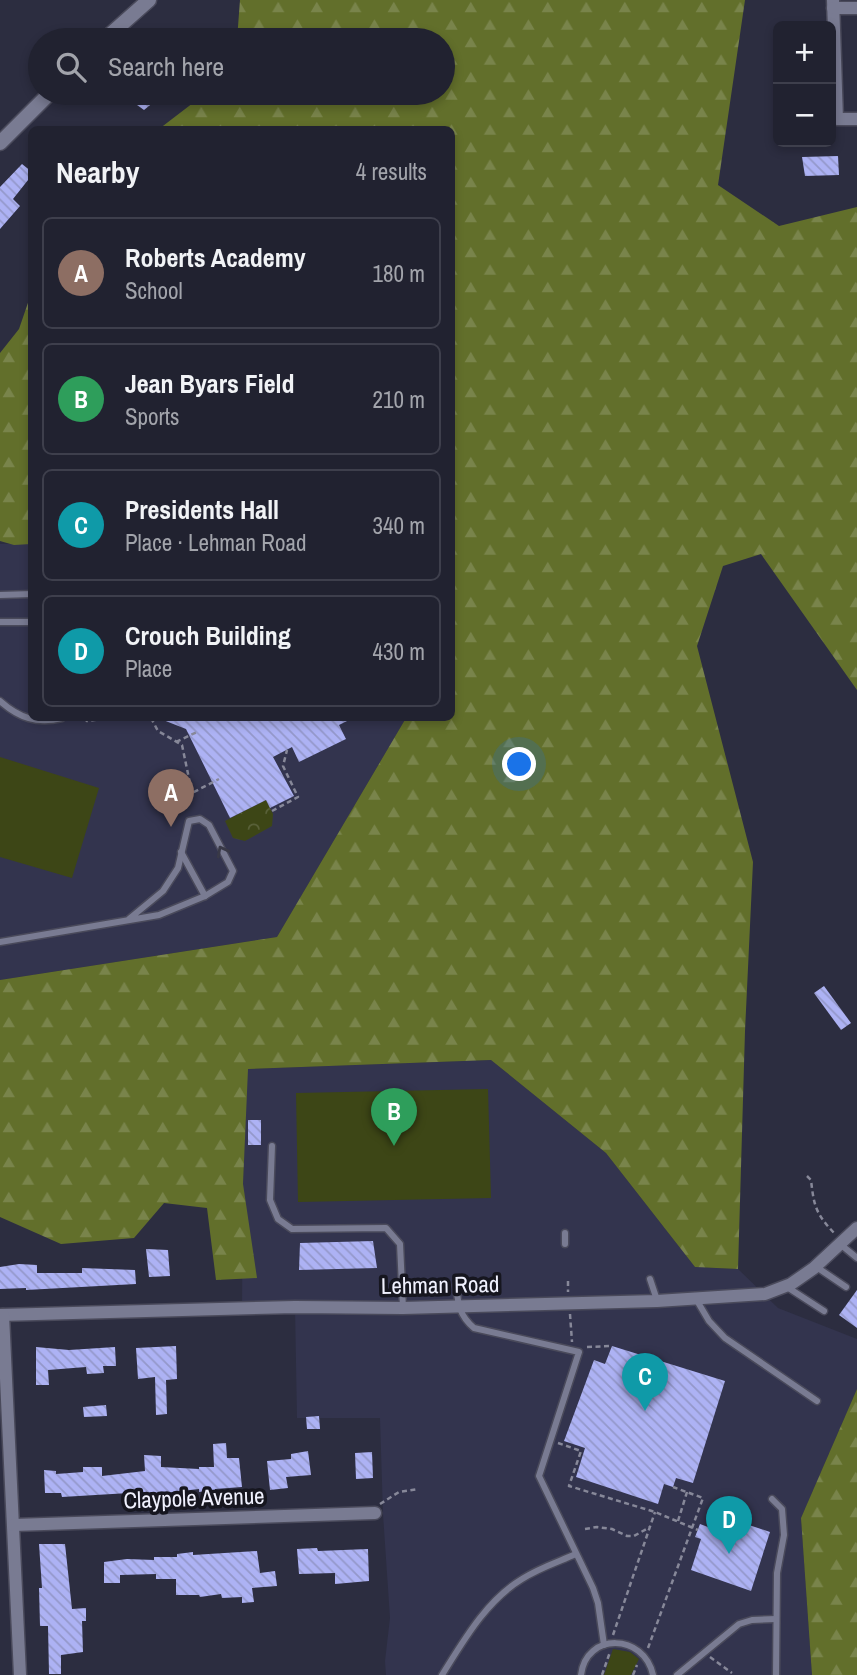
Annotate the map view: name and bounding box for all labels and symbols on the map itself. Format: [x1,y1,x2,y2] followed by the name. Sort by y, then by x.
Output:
[502,747,536,781] your location
[148,769,194,827] pin: A
[217,846,231,858] one-way arrow
[371,1088,417,1146] pin: B
[380,1268,499,1301] street label: Lehman Road
[622,1353,668,1411] pin: C
[123,1480,265,1515] street label: Claypole Avenue
[706,1496,752,1554] pin: D

